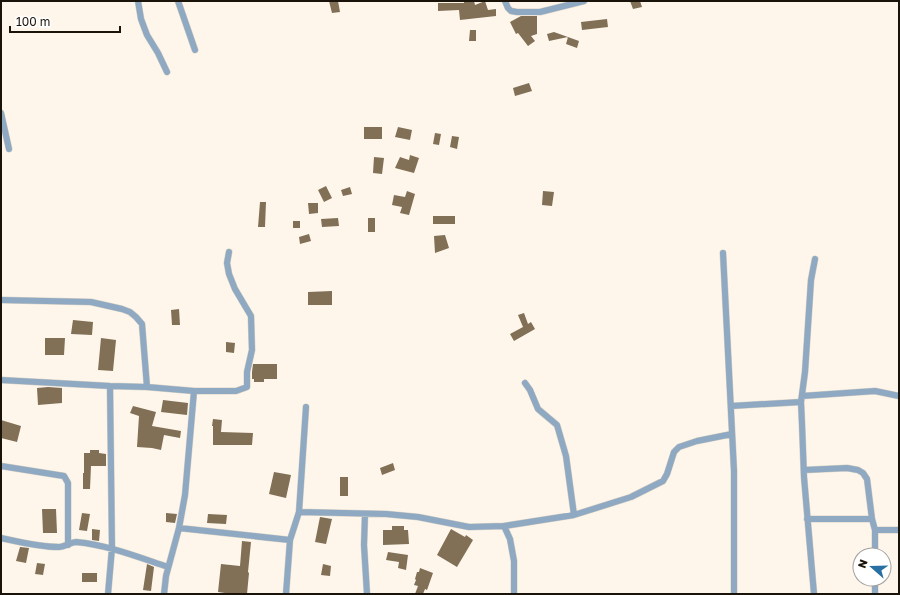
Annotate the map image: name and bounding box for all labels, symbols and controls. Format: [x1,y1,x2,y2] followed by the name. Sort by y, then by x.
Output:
[10,8,120,34] scale bar
[16,14,50,29] text: 100 m
[852,547,892,587] north arrow
[855,557,870,570] text: N

